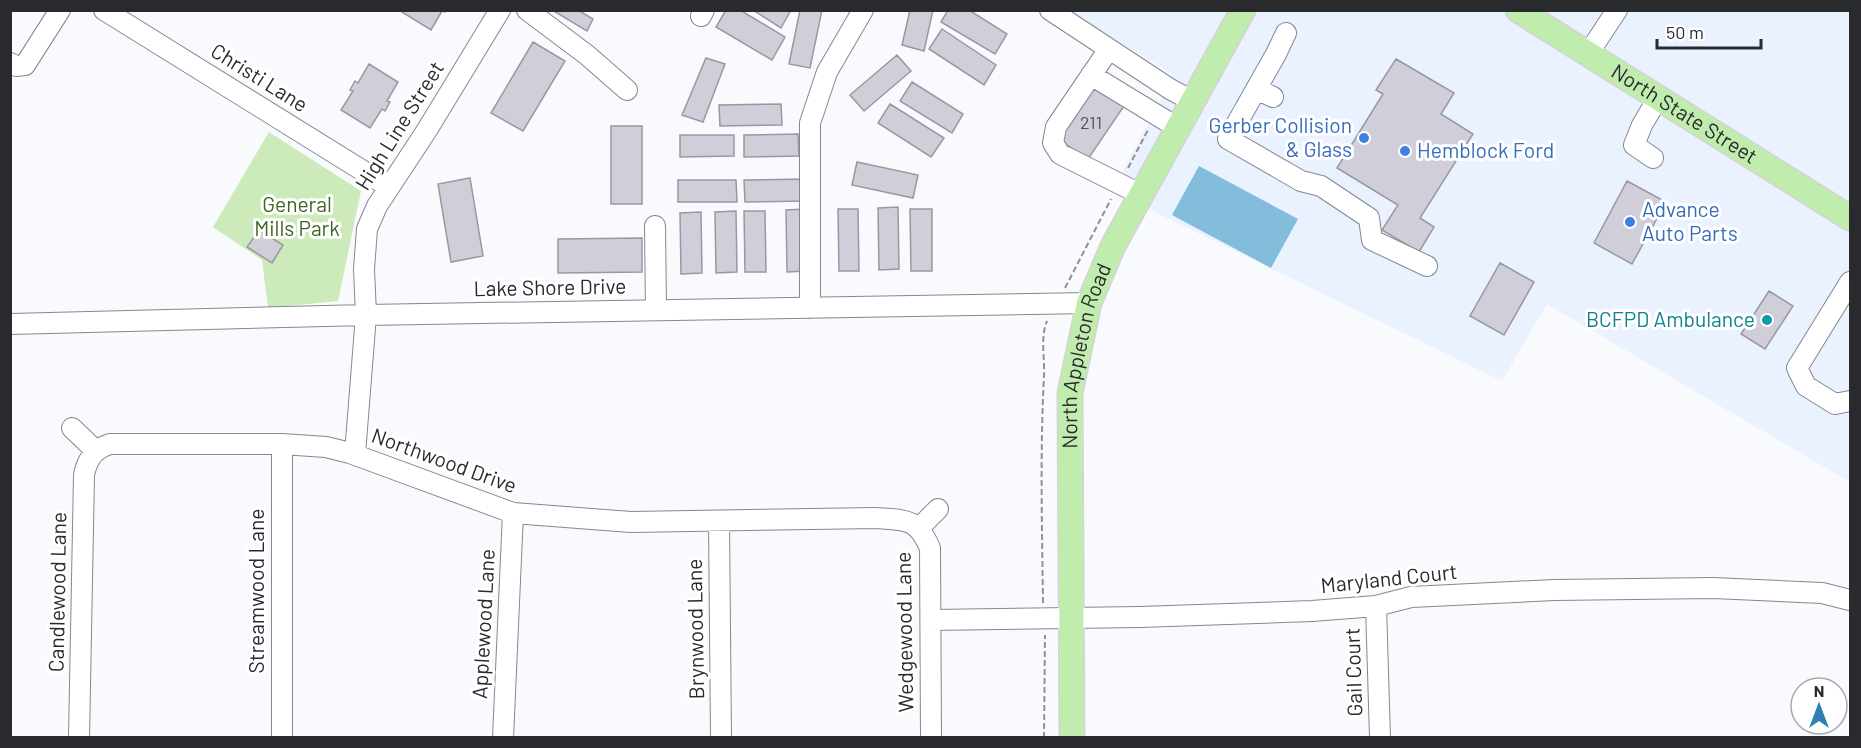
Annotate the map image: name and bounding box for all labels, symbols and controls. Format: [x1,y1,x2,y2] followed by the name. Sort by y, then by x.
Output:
[1657,12,1760,50] scale bar
[1666,21,1704,43] text: 50 m
[207,37,313,116] street label: Christi Lane
[349,56,448,194] street label: High Line Street
[1607,58,1762,168] street label: North State Street
[1080,111,1102,133] house number: 211
[1209,112,1352,161] place label: Gerber Collision & Glass
[1357,131,1371,145] marker: Gerber Collision & Glass
[1417,137,1554,162] place label: Hemblock Ford
[1398,144,1412,158] marker: Hemblock Ford
[254,191,340,240] park label: General Mills Park
[1642,196,1738,245] place label: Advance Auto Parts
[1623,215,1637,229] marker: Advance Auto Parts
[1056,259,1115,449] street label: North Appleton Road
[473,273,627,300] street label: Lake Shore Drive
[1586,306,1755,331] place label: BCFPD Ambulance
[1760,313,1774,327] marker: BCFPD Ambulance
[369,422,520,497] street label: Northwood Drive
[243,509,268,673] street label: Streamwood Lane
[43,512,70,672] street label: Candlewood Lane
[466,548,499,699] street label: Applewood Lane
[890,552,917,713] street label: Wedgewood Lane
[1319,558,1458,597] street label: Maryland Court
[681,559,708,700] street label: Brynwood Lane
[1338,627,1367,717] street label: Gail Court
[1789,676,1849,736] north arrow
[1814,681,1824,700] text: N

